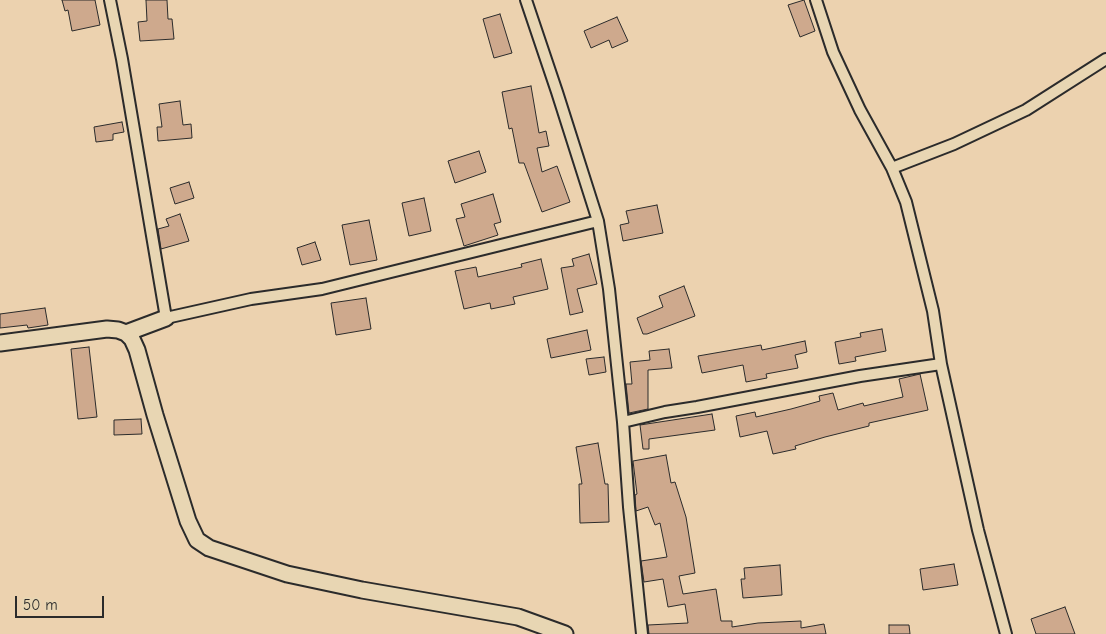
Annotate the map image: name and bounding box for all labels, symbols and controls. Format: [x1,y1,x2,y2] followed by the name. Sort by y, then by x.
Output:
[18,586,106,618] scale bar
[23,596,58,614] text: 50 m

